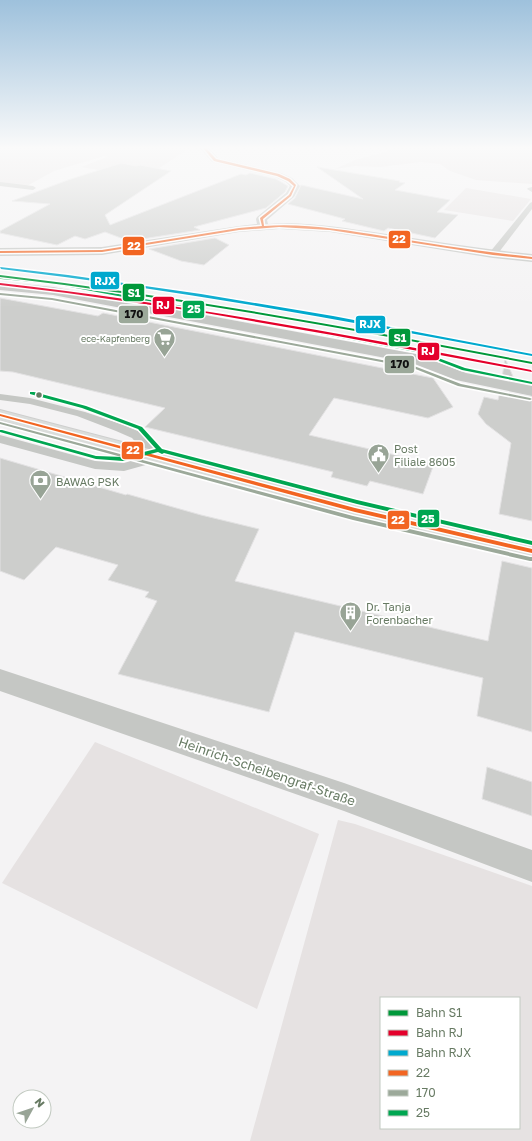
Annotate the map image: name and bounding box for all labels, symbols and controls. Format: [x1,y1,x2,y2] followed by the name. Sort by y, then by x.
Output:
[388,230,411,249] line badge: 22
[392,232,406,245] text: 22
[122,236,145,256] line badge: 22
[127,239,141,252] text: 22
[90,271,120,290] line badge: RJX
[94,274,116,287] text: RJX
[122,283,145,302] line badge: S1
[127,286,141,299] text: S1
[152,296,175,315] line badge: RJ
[156,298,170,311] text: RJ
[182,300,205,319] line badge: 25
[187,302,201,315] text: 25
[118,305,149,324] line badge: 170
[125,307,143,320] text: 170
[355,315,386,334] line badge: RJX
[359,317,381,330] text: RJX
[152,325,178,358] supermarket icon: ece-Kapfenberg
[388,328,411,347] line badge: S1
[393,331,407,344] text: S1
[81,333,150,344] place label: ece-Kapfenberg
[417,342,440,361] line badge: RJ
[421,344,435,357] text: RJ
[384,355,415,374] line badge: 170
[391,357,409,370] text: 170
[34,390,44,400] unlabelled marker
[121,441,144,460] line badge: 22
[365,441,391,474] public building icon: Post Filiale 8605
[394,442,455,468] place label: Post Filiale 8605
[126,443,140,456] text: 22
[28,468,54,501] bank icon: BAWAG PSK
[56,475,120,488] place label: BAWAG PSK
[417,509,440,528] line badge: 25
[387,510,410,530] line badge: 22
[421,512,435,525] text: 25
[391,513,405,526] text: 22
[337,599,363,632] building icon: Dr. Tanja Forenbacher
[366,600,433,626] place label: Dr. Tanja Forenbacher
[177,733,357,809] street label: Heinrich-Scheibengraf-Straße
[380,997,520,1129] legend
[416,1005,462,1020] text: Bahn S1
[416,1025,463,1040] text: Bahn RJ
[416,1045,471,1060] text: Bahn RJX
[416,1065,430,1080] text: 22
[416,1085,436,1100] text: 170
[12,1089,52,1129] north arrow
[32,1095,48,1110] text: N
[416,1105,430,1120] text: 25

